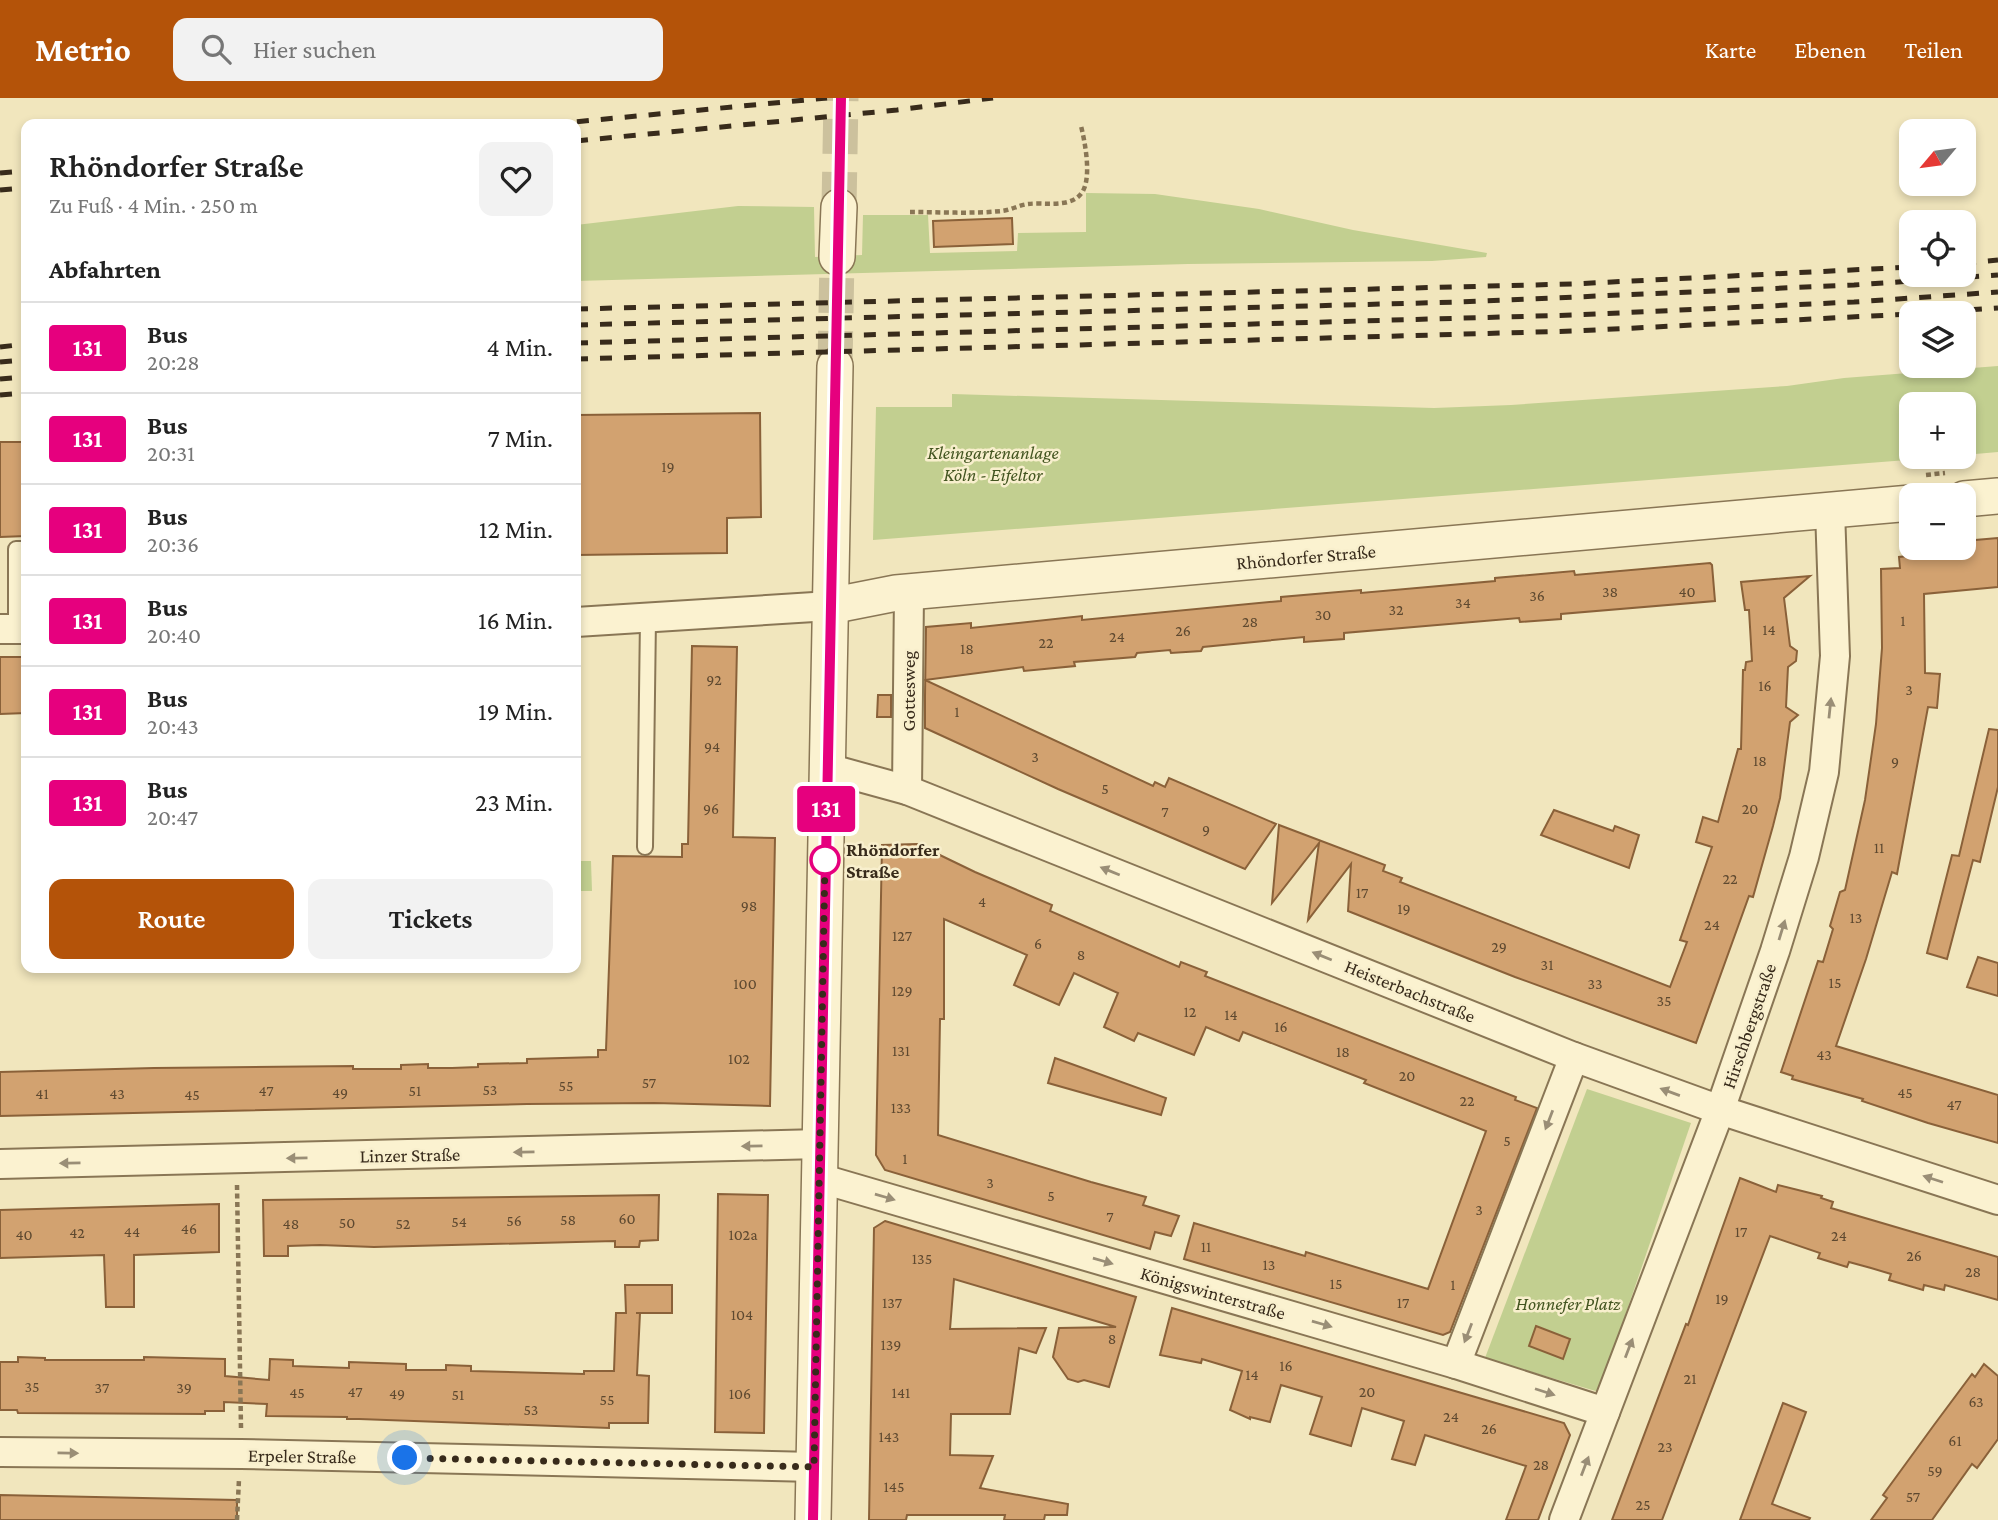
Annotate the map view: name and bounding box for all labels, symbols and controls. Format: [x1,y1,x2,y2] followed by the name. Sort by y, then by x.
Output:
[173,18,663,81] search box
[197,30,235,68] icon: search
[35,31,131,68] text: Metrio
[253,35,376,64] text: Hier suchen
[1705,36,1756,63] text: Karte
[1794,36,1866,63] text: Ebenen
[1904,36,1963,63] text: Teilen
[1899,119,1976,196] north arrow
[1899,119,1976,560] map controls
[479,142,553,216] button: heart
[49,147,304,184] text: Rhöndorfer Straße
[49,192,258,218] text: Zu Fuß · 4 Min. · 250 m
[1899,210,1976,287] button: locate
[49,255,161,284] text: Abfahrten
[1899,301,1976,378] button: layers
[147,320,188,349] text: Bus
[487,333,553,362] text: 4 Min.
[73,334,102,361] text: 131
[147,349,200,375] text: 20:28
[1899,392,1976,469] button: +
[147,411,188,440] text: Bus
[488,424,553,453] text: 7 Min.
[73,425,102,452] text: 131
[147,440,195,466] text: 20:31
[927,442,1059,485] park label: Kleingartenanlage Köln - Eifeltor
[661,458,675,475] house number: 19
[1899,483,1976,560] button: −
[147,502,188,531] text: Bus
[479,515,553,544] text: 12 Min.
[73,516,102,543] text: 131
[147,531,199,557] text: 20:36
[1235,540,1377,574] street label: Rhöndorfer Straße
[1602,583,1618,600] house number: 38
[1678,583,1696,600] house number: 40
[1529,587,1545,604] house number: 36
[147,593,188,622] text: Bus
[1455,594,1471,611] house number: 34
[1388,601,1404,618] house number: 32
[478,606,553,635] text: 16 Min.
[1315,606,1331,623] house number: 30
[73,607,102,634] text: 131
[1900,612,1906,629] house number: 1
[1242,613,1258,630] house number: 28
[1762,621,1776,638] house number: 14
[147,622,201,648] text: 20:40
[1175,622,1191,639] house number: 26
[1109,628,1125,645] house number: 24
[1038,634,1054,651] house number: 22
[960,640,974,657] house number: 18
[898,651,919,731] street label: Gottesweg
[706,671,722,688] house number: 92
[1758,677,1772,694] house number: 16
[1905,681,1913,698] house number: 3
[147,684,188,713] text: Bus
[478,697,553,726] text: 19 Min.
[1825,697,1836,719] one-way arrow
[73,698,102,725] text: 131
[954,703,960,720] house number: 1
[147,713,199,739] text: 20:43
[704,738,720,755] house number: 94
[1031,748,1039,765] house number: 3
[1753,752,1767,769] house number: 18
[1891,753,1899,770] house number: 9
[147,775,188,804] text: Bus
[1101,780,1109,797] house number: 5
[786,786,866,832] line badge: 131
[475,788,553,817] text: 23 Min.
[73,789,102,816] text: 131
[811,795,841,822] text: 131
[703,800,719,817] house number: 96
[1742,800,1758,817] house number: 20
[1161,803,1169,820] house number: 7
[147,804,198,830] text: 20:47
[1202,821,1210,838] house number: 9
[846,839,940,882] place label: Rhöndorfer Straße
[1874,839,1884,856] house number: 11
[810,845,840,875] marker: Rhöndorfer Straße
[1100,866,1121,877] one-way arrow
[1722,870,1738,887] house number: 22
[49,879,294,959] button: Route
[308,879,553,959] button: Tickets
[1356,884,1369,901] house number: 17
[978,893,986,910] house number: 4
[741,897,757,914] house number: 98
[1397,900,1411,917] house number: 19
[1850,909,1862,926] house number: 13
[1704,916,1720,933] house number: 24
[1777,919,1787,940] one-way arrow
[892,927,913,944] house number: 127
[1034,935,1042,952] house number: 6
[1491,938,1507,955] house number: 29
[1077,946,1085,963] house number: 8
[1311,950,1332,961] one-way arrow
[1342,955,1478,1027] street label: Heisterbachstraße
[1541,956,1553,973] house number: 31
[1718,961,1780,1091] street label: Hirschbergstraße
[1829,974,1841,991] house number: 15
[733,975,757,992] house number: 100
[1587,975,1603,992] house number: 33
[891,982,913,999] house number: 129
[1656,992,1672,1009] house number: 35
[1184,1003,1197,1020] house number: 12
[1224,1006,1238,1023] house number: 14
[1274,1018,1288,1035] house number: 16
[892,1042,910,1059] house number: 131
[1336,1043,1350,1060] house number: 18
[1816,1046,1832,1063] house number: 43
[728,1050,750,1067] house number: 102
[1399,1067,1415,1084] house number: 20
[642,1074,657,1091] house number: 57
[559,1077,573,1094] house number: 55
[483,1081,497,1098] house number: 53
[258,1082,274,1099] house number: 47
[409,1082,421,1099] house number: 51
[332,1084,348,1101] house number: 49
[1897,1084,1913,1101] house number: 45
[35,1085,49,1102] house number: 41
[109,1085,125,1102] house number: 43
[184,1086,200,1103] house number: 45
[1660,1086,1681,1097] one-way arrow
[1459,1092,1475,1109] house number: 22
[1946,1096,1962,1113] house number: 47
[891,1099,911,1116] house number: 133
[1544,1110,1555,1131] one-way arrow
[1503,1132,1511,1149] house number: 5
[741,1140,763,1152] one-way arrow
[359,1144,461,1166] street label: Linzer Straße
[513,1146,535,1158] one-way arrow
[902,1150,908,1167] house number: 1
[286,1152,308,1163] one-way arrow
[58,1157,80,1168] one-way arrow
[1922,1173,1943,1184] one-way arrow
[986,1174,994,1191] house number: 3
[1047,1187,1055,1204] house number: 5
[875,1192,896,1202] one-way arrow
[1475,1201,1483,1218] house number: 3
[1106,1208,1114,1225] house number: 7
[618,1210,636,1227] house number: 60
[560,1211,576,1228] house number: 58
[506,1212,522,1229] house number: 56
[451,1213,467,1230] house number: 54
[339,1214,355,1231] house number: 50
[283,1215,299,1232] house number: 48
[396,1215,411,1232] house number: 52
[181,1220,197,1237] house number: 46
[124,1223,140,1240] house number: 44
[1735,1223,1748,1240] house number: 17
[69,1224,85,1241] house number: 42
[15,1226,33,1243] house number: 40
[728,1226,758,1243] house number: 102a
[1831,1227,1847,1244] house number: 24
[1201,1238,1211,1255] house number: 11
[1906,1247,1922,1264] house number: 26
[912,1250,932,1267] house number: 135
[1093,1256,1114,1266] one-way arrow
[1263,1256,1275,1273] house number: 13
[1138,1262,1288,1324] street label: Königswinterstraße
[1965,1263,1981,1280] house number: 28
[1330,1275,1342,1292] house number: 15
[1450,1276,1456,1293] house number: 1
[1715,1290,1729,1307] house number: 19
[1515,1293,1621,1314] park label: Honnefer Platz
[882,1294,903,1311] house number: 137
[1397,1294,1410,1311] house number: 17
[731,1306,753,1323] house number: 104
[1311,1320,1332,1330] one-way arrow
[1462,1322,1473,1343] one-way arrow
[1108,1330,1116,1347] house number: 8
[881,1336,901,1353] house number: 139
[1624,1337,1635,1358] one-way arrow
[1279,1357,1293,1374] house number: 16
[1245,1366,1259,1383] house number: 14
[1684,1370,1696,1387] house number: 21
[24,1378,40,1395] house number: 35
[95,1379,110,1396] house number: 37
[176,1379,192,1396] house number: 39
[347,1383,363,1400] house number: 47
[1359,1383,1375,1400] house number: 20
[289,1384,305,1401] house number: 45
[892,1384,910,1401] house number: 141
[389,1385,405,1402] house number: 49
[729,1385,751,1402] house number: 106
[452,1386,464,1403] house number: 51
[1534,1387,1555,1398] one-way arrow
[600,1391,614,1408] house number: 55
[1968,1393,1984,1410] house number: 63
[524,1401,538,1418] house number: 53
[1443,1408,1459,1425] house number: 24
[1481,1420,1497,1437] house number: 26
[879,1428,899,1445] house number: 143
[1948,1432,1962,1449] house number: 61
[1657,1438,1673,1455] house number: 23
[387,1440,422,1475] your location
[248,1445,356,1467] street label: Erpeler Straße
[57,1447,79,1459] one-way arrow
[1579,1455,1590,1476] one-way arrow
[1533,1456,1549,1473] house number: 28
[1927,1462,1943,1479] house number: 59
[884,1478,904,1495] house number: 145
[1906,1488,1921,1505] house number: 57
[1635,1496,1651,1513] house number: 25

